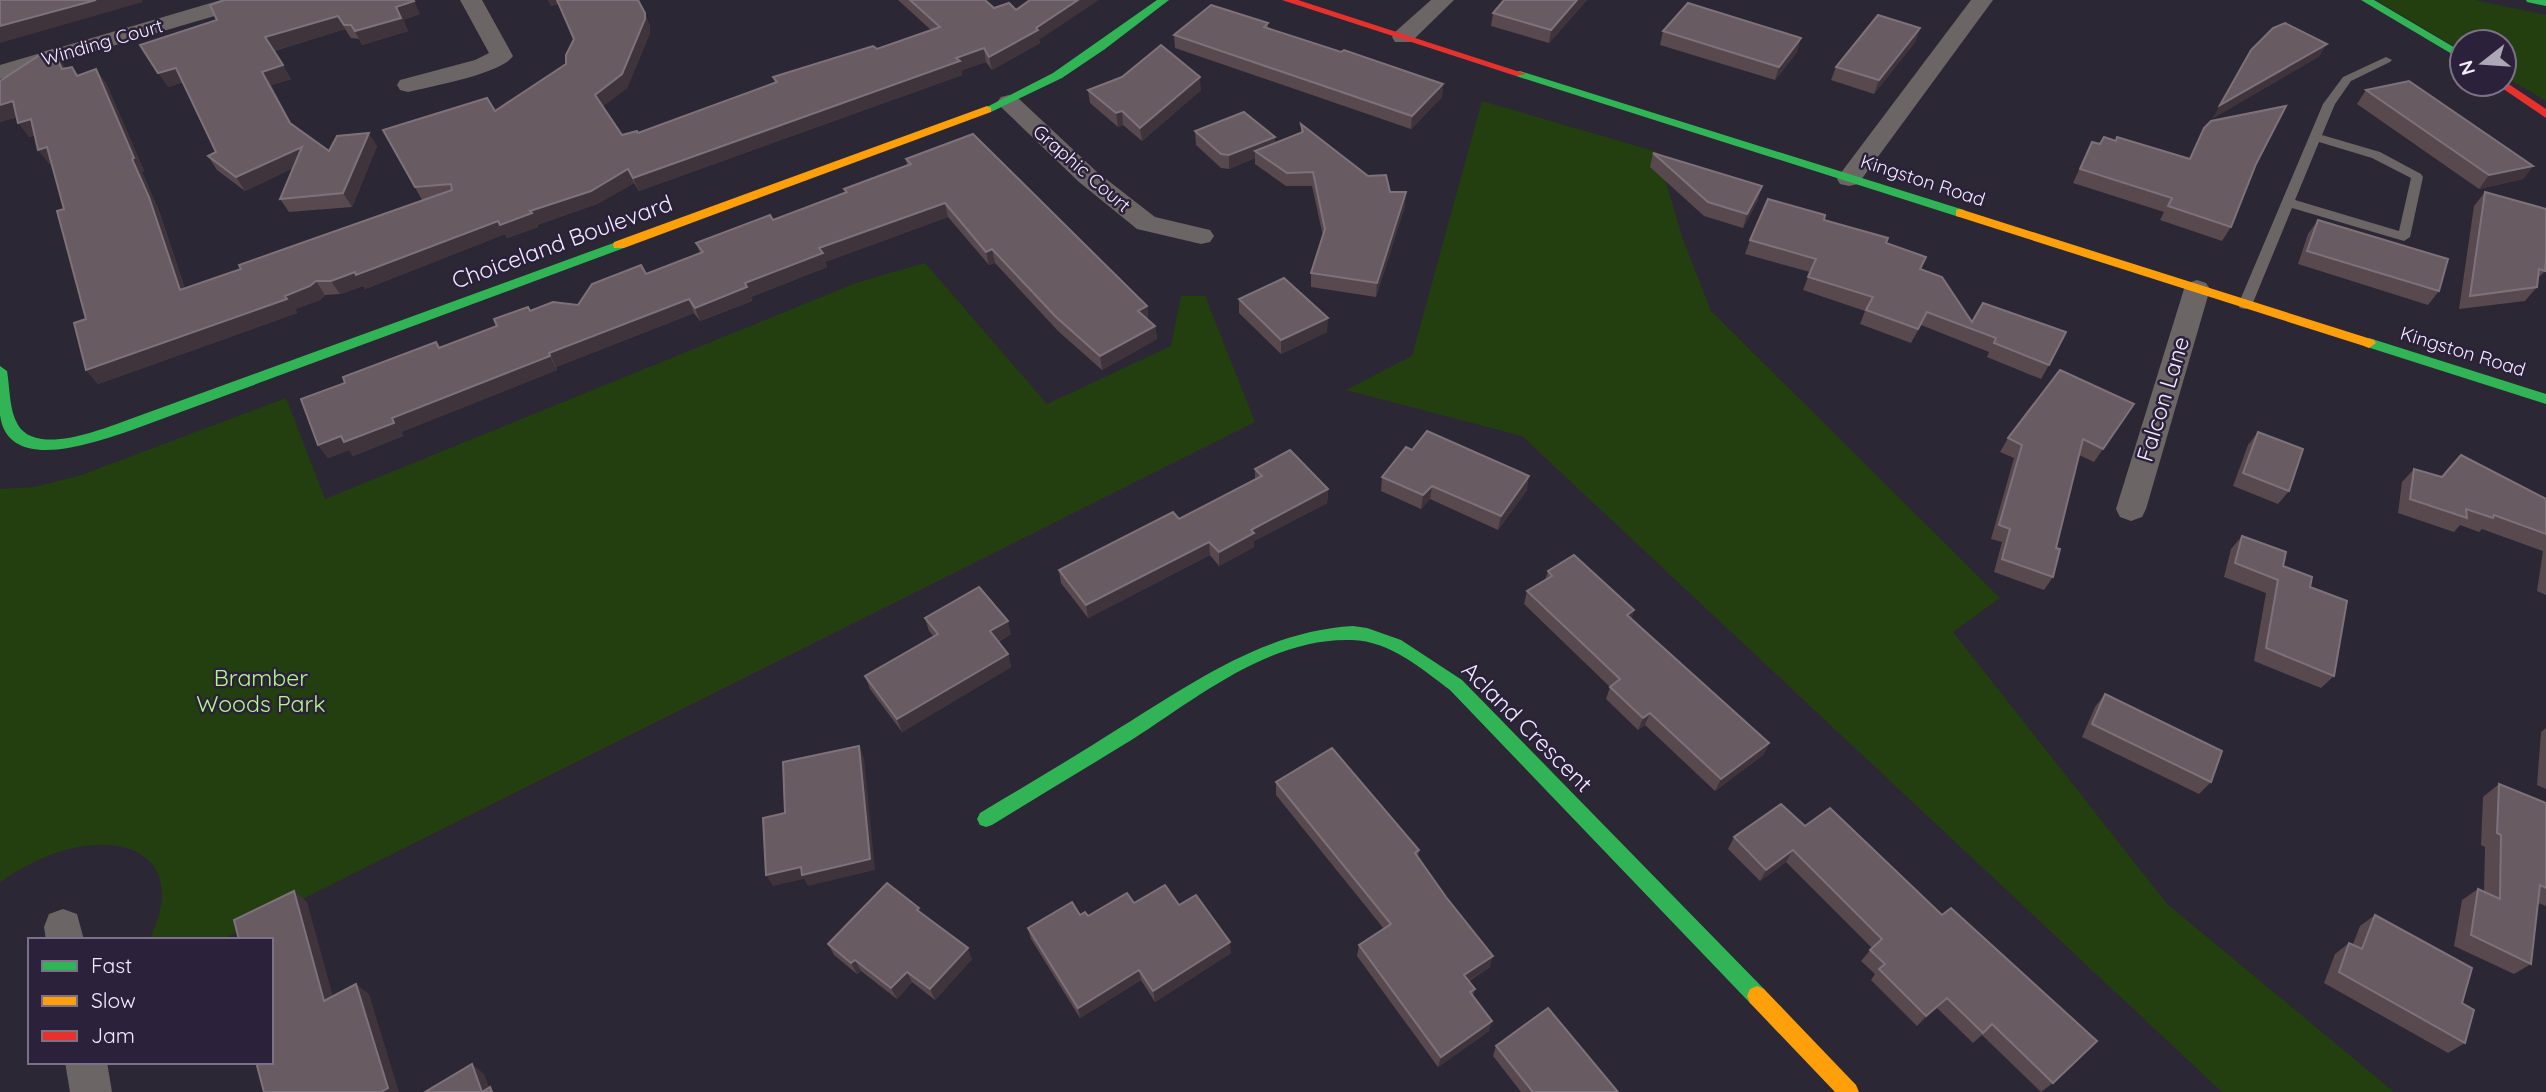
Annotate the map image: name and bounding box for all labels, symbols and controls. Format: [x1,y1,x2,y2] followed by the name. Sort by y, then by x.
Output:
[38,13,166,71] street label: Winding Court
[2448,28,2518,98] north arrow
[2453,58,2480,78] text: N
[1028,119,1136,217] street label: Graphic Court
[1858,149,1988,211] street label: Kingston Road
[448,188,676,295] street label: Choiceland Boulevard
[2398,321,2528,381] street label: Kingston Road
[2130,333,2195,465] street label: Falcon Lane
[1456,655,1599,798] street label: Acland Crescent
[196,663,326,718] park label: Bramber Woods Park
[28,938,273,1064] legend
[91,952,132,978] text: Fast
[91,987,136,1013] text: Slow
[91,1022,135,1048] text: Jam

